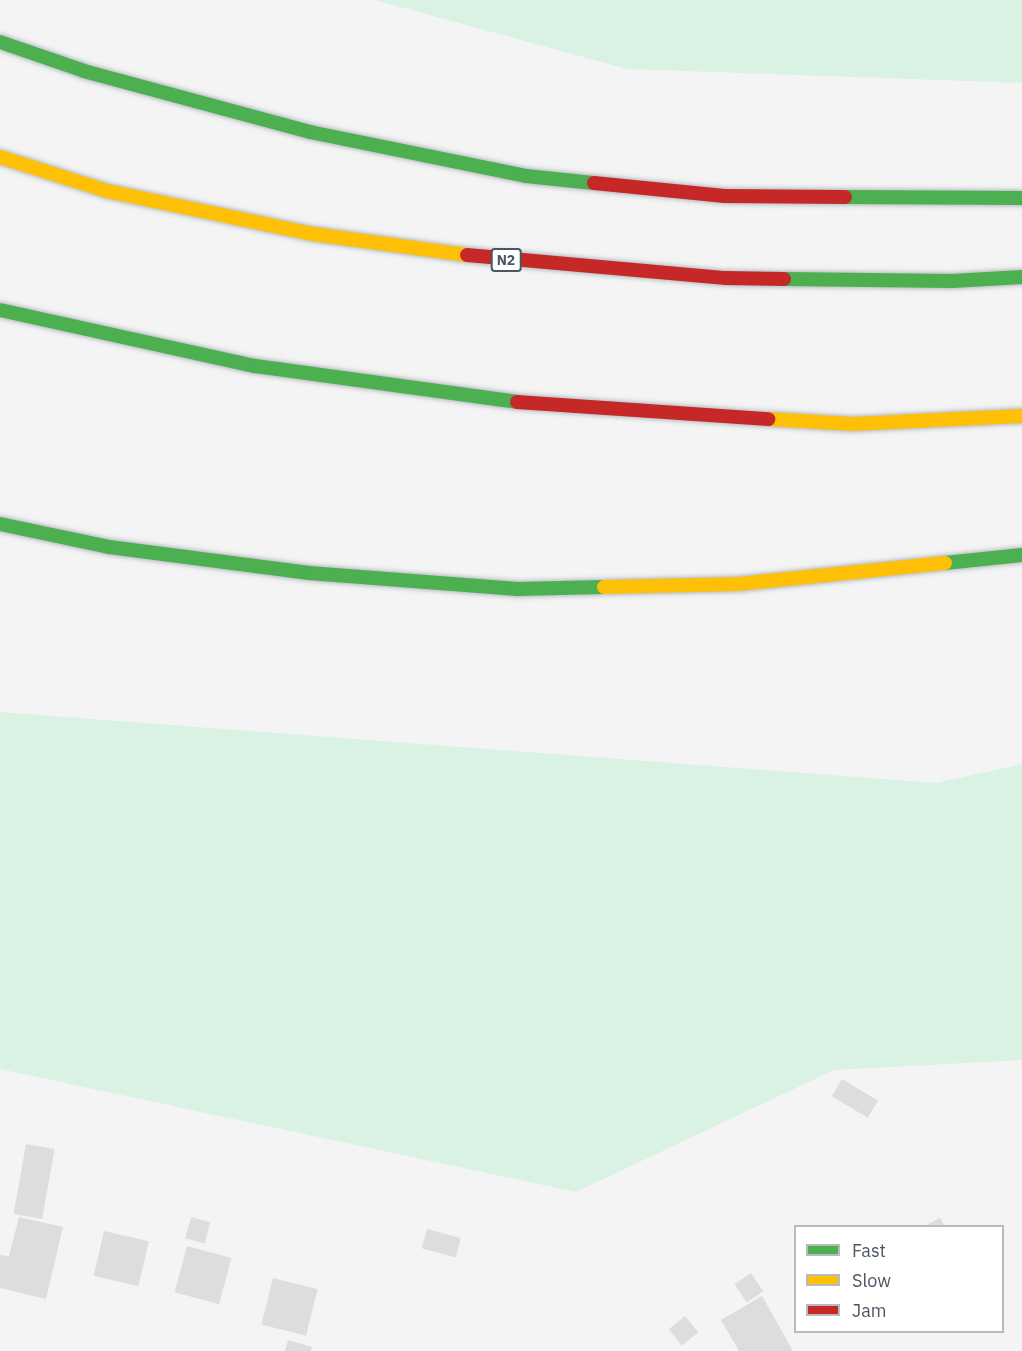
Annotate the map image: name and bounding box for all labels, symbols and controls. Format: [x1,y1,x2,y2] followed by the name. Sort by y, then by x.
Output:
[490,249,522,271] road number: N2
[794,1225,1004,1333] legend
[852,1239,886,1262] text: Fast
[852,1269,891,1292] text: Slow
[852,1299,887,1322] text: Jam

